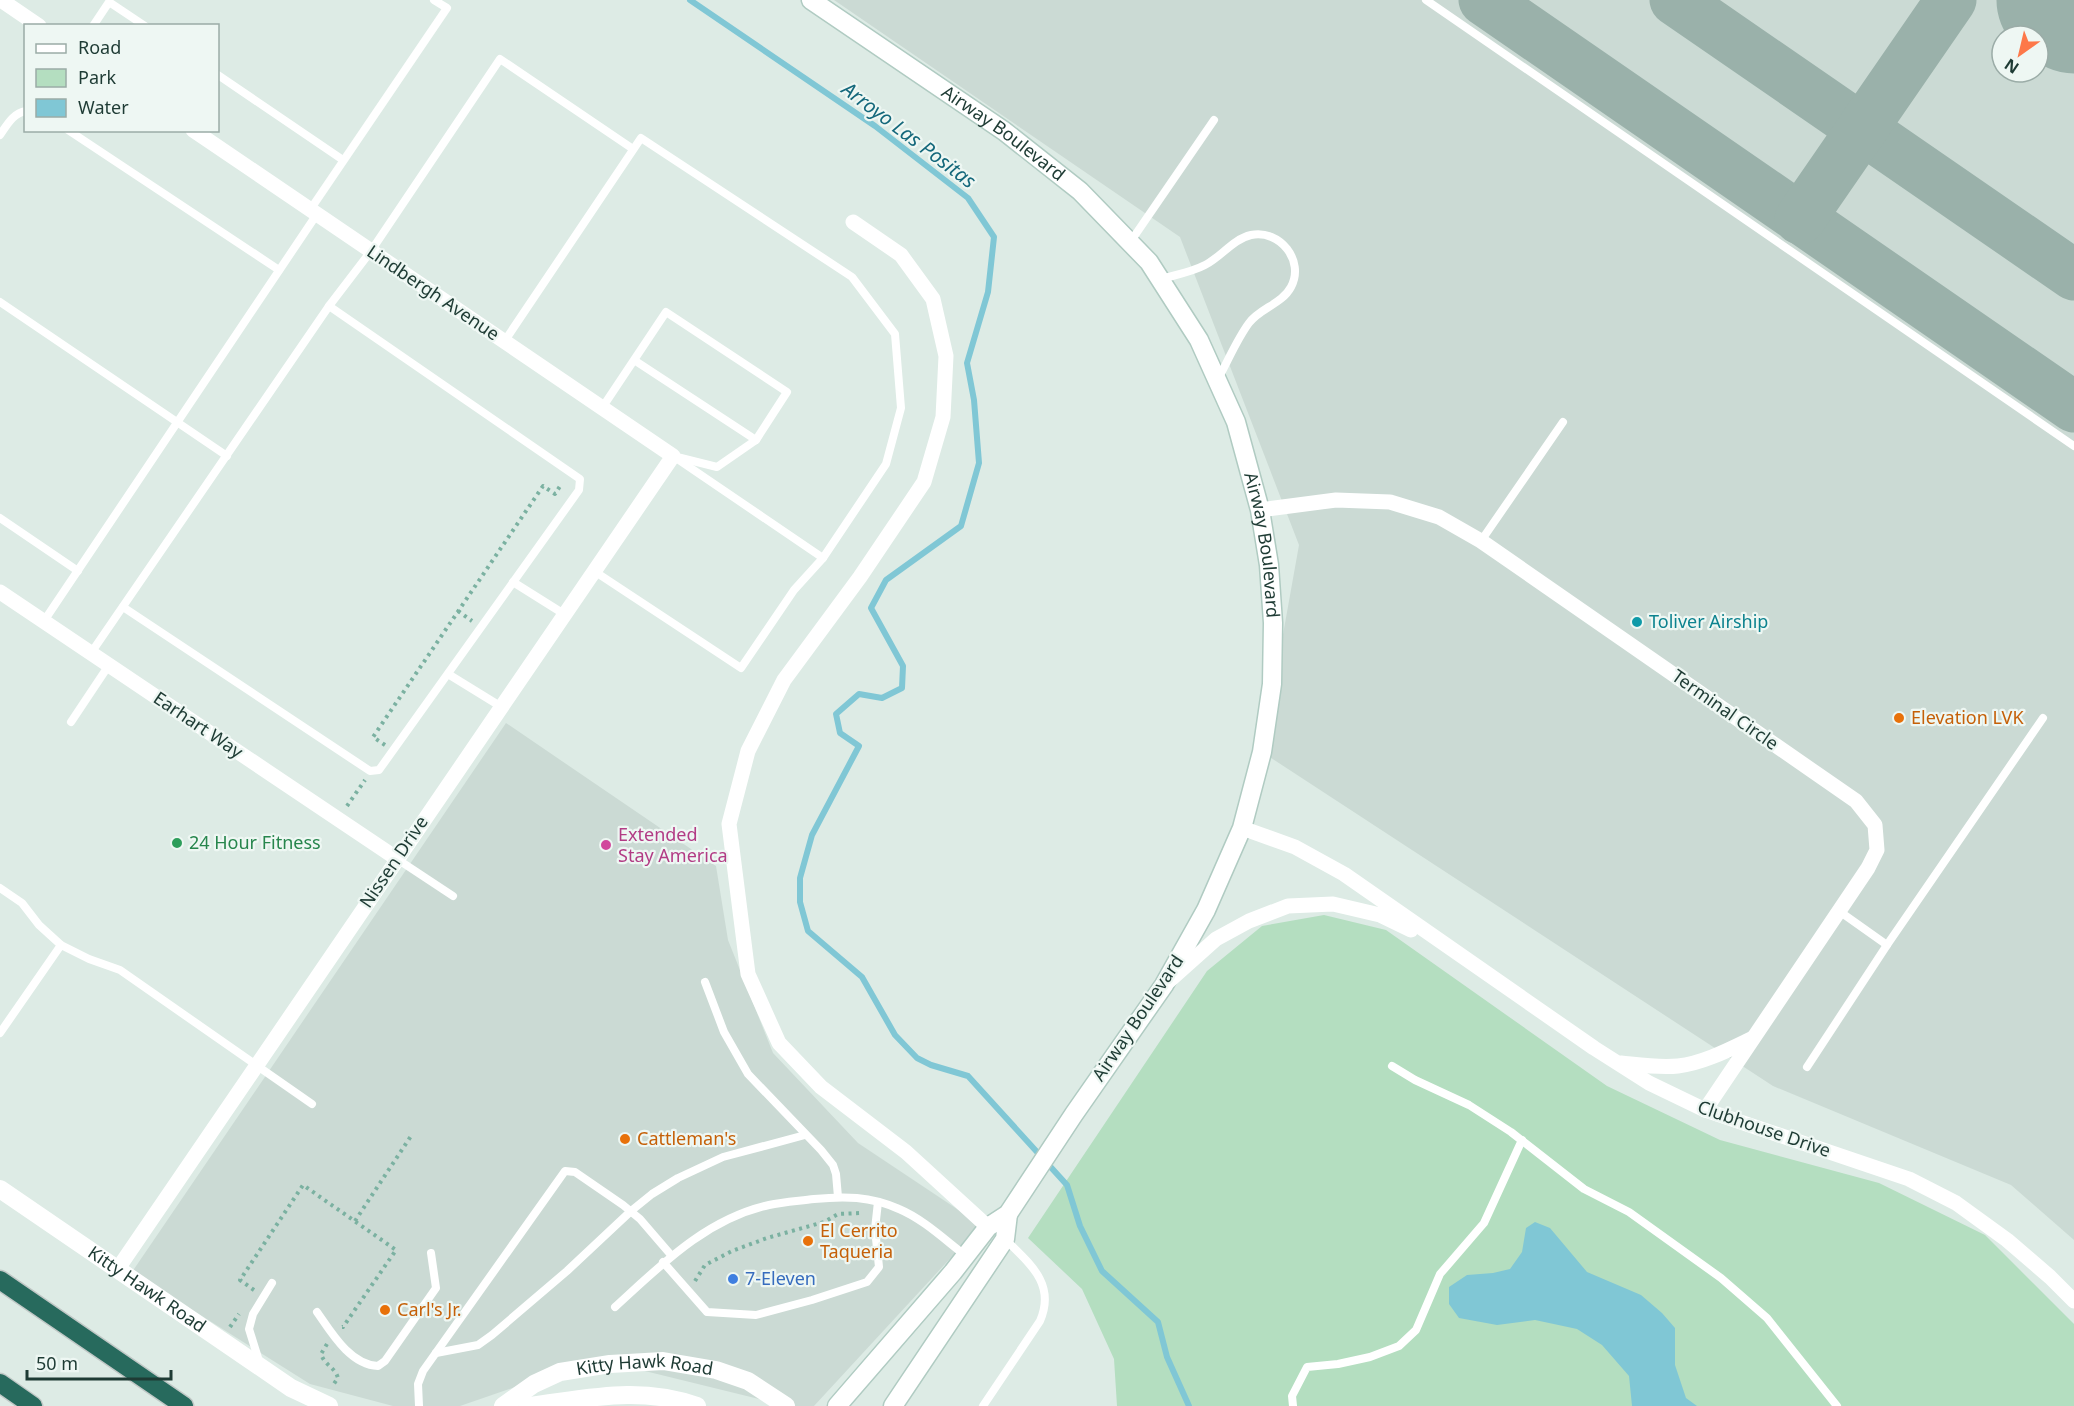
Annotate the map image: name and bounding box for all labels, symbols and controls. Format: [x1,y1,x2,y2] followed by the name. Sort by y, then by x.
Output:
[24,24,219,132] legend
[1990,24,2050,84] north arrow
[78,35,121,59] text: Road
[2000,54,2023,79] text: N
[78,65,116,89] text: Park
[835,74,982,194] water label: Arroyo Las Positas
[937,79,1070,186] street label: Airway Boulevard
[78,95,129,119] text: Water
[363,239,504,345] street label: Lindbergh Avenue
[1239,469,1286,619] street label: Airway Boulevard
[1649,609,1768,633] place label: Toliver Airship
[1630,615,1644,629] marker: Toliver Airship
[1668,664,1784,755] street label: Terminal Circle
[149,685,249,763] street label: Earhart Way
[1911,705,2024,729] place label: Elevation LVK
[1892,711,1906,725] marker: Elevation LVK
[354,811,433,912] street label: Nissen Drive
[618,822,728,867] place label: Extended Stay America
[189,830,321,854] place label: 24 Hour Fitness
[170,836,184,850] marker: 24 Hour Fitness
[599,838,613,852] marker: Extended Stay America
[1086,950,1188,1085] street label: Airway Boulevard
[1695,1094,1834,1162] street label: Clubhouse Drive
[637,1126,736,1150] place label: Cattleman's
[618,1132,632,1146] marker: Cattleman's
[820,1218,898,1263] place label: El Cerrito Taqueria
[801,1234,815,1248] marker: El Cerrito Taqueria
[84,1240,211,1337] street label: Kitty Hawk Road
[745,1266,816,1290] place label: 7-Eleven
[726,1272,740,1286] marker: 7-Eleven
[397,1297,462,1321] place label: Carl's Jr.
[378,1303,392,1317] marker: Carl's Jr.
[27,1343,171,1381] scale bar
[574,1348,715,1380] street label: Kitty Hawk Road
[36,1351,78,1375] text: 50 m

